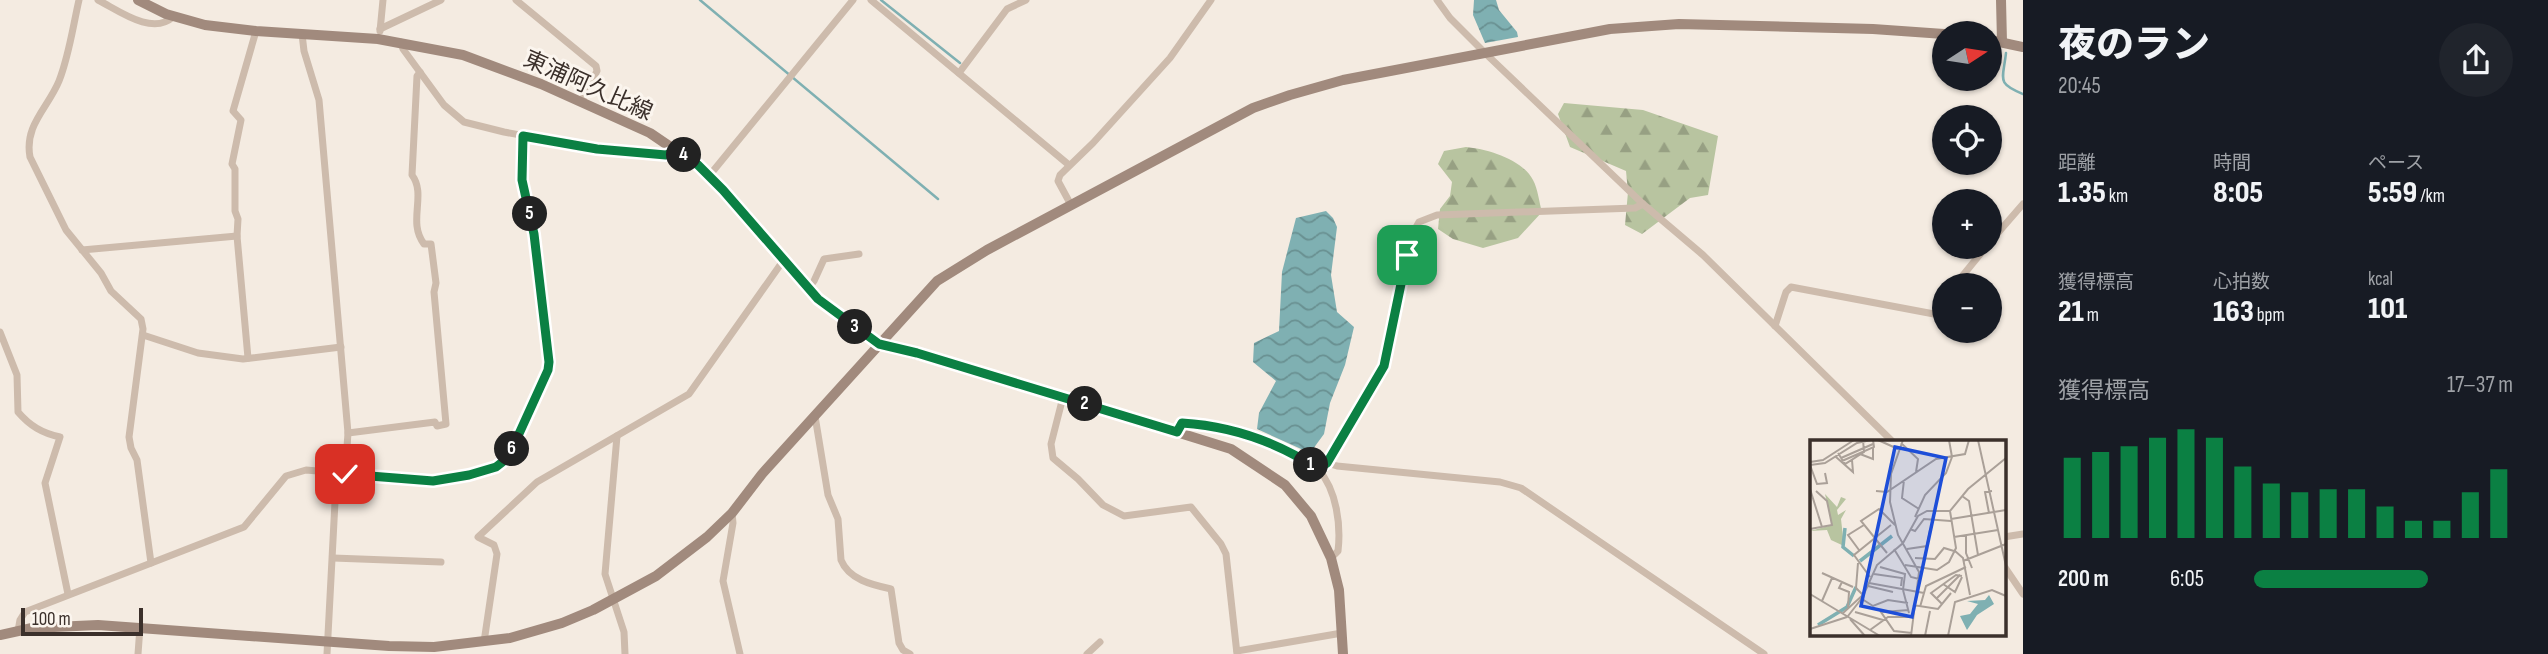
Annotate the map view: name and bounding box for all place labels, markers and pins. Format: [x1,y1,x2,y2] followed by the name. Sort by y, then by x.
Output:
[666,138,702,172] pin: 4
[512,196,548,232] pin: 5
[1377,225,1437,285] pin
[838,310,872,344] pin: 3
[1068,386,1102,422] pin: 2
[494,432,530,466] pin: 6
[315,444,375,504] pin
[1294,448,1328,482] pin: 1

